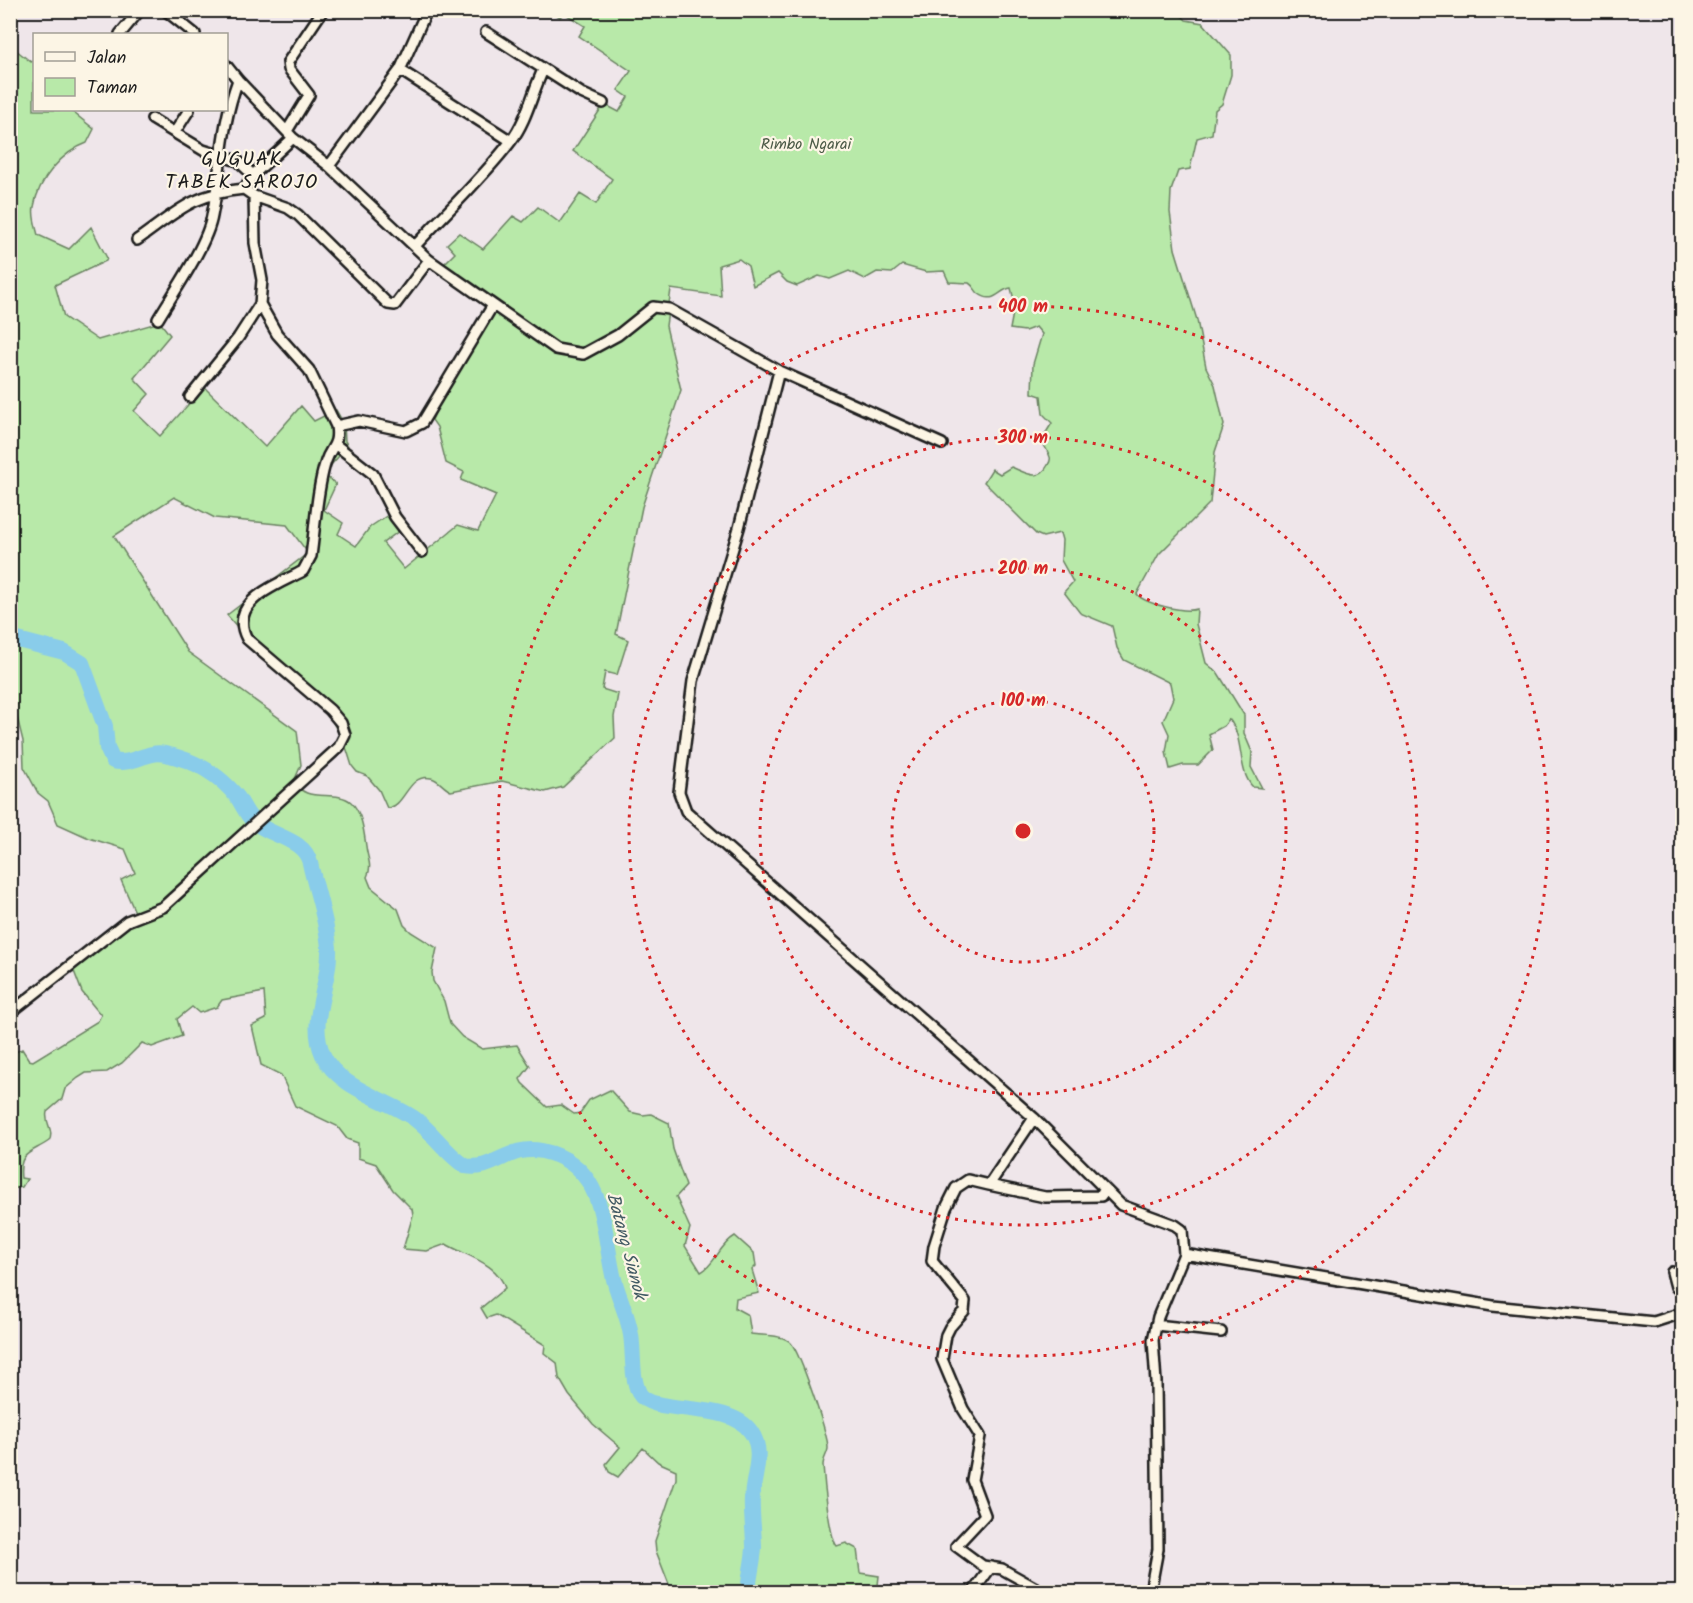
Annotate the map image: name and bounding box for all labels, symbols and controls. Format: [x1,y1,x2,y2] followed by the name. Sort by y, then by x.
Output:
[33,33,228,111] legend
[87,44,126,73] text: Jalan
[87,74,137,103] text: Taman
[761,132,852,157] park label: Rimbo Ngarai
[165,144,319,199] district label: GUGUAK TABEK SAROJO
[998,293,1048,322] text: 400 m
[997,424,1048,453] text: 300 m
[998,555,1049,584] text: 200 m
[1000,687,1046,716] text: 100 m
[1013,821,1033,841] centre of rings
[597,1190,654,1305] water label: Batang Sianok

